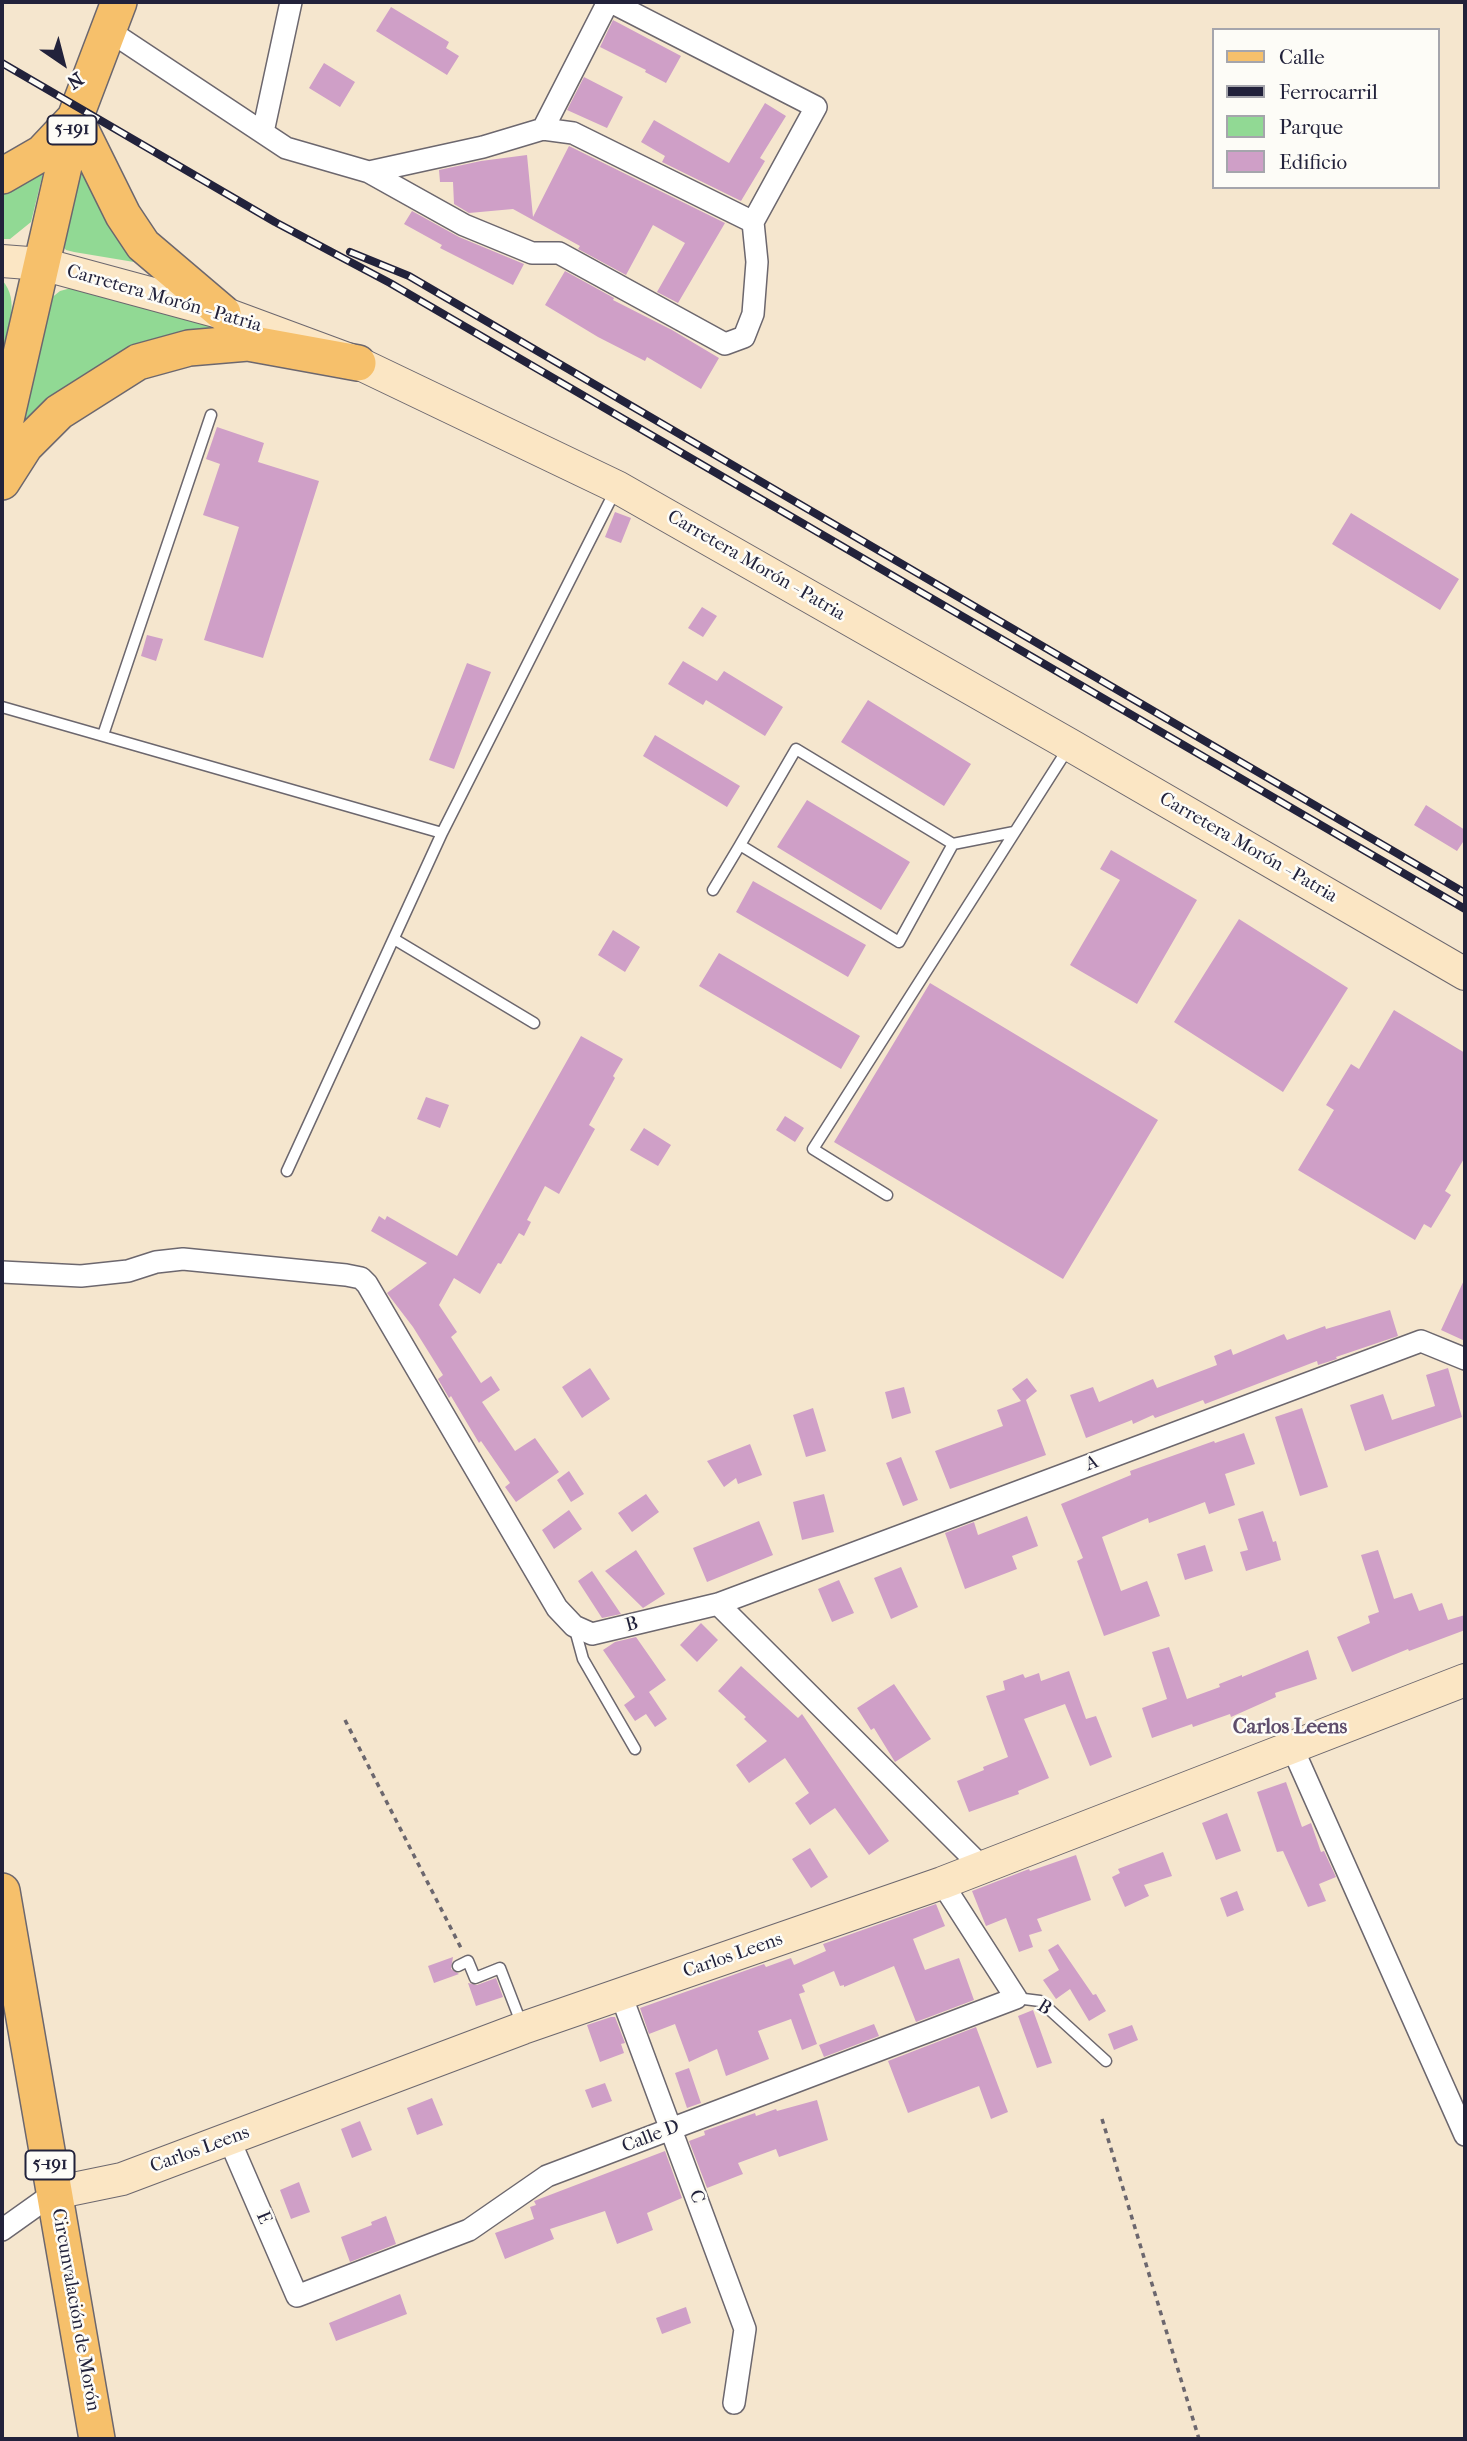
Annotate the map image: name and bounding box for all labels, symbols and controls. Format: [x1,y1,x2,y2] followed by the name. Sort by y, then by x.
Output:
[28,28,98,98] north arrow
[1212,28,1439,189] legend
[1279,45,1325,69] text: Calle
[63,67,87,93] text: N
[1279,80,1378,104] text: Ferrocarril
[1279,115,1343,139] text: Parque
[48,116,96,145] road number: 5-191
[1279,150,1347,174] text: Edificio
[64,260,264,338] street label: Carretera Morón - Patria
[663,506,849,626] street label: Carretera Morón - Patria
[1155,788,1341,908] street label: Carretera Morón - Patria
[1082,1451,1102,1477] street label: A
[623,1612,641,1638] street label: B
[1233,1715,1347,1741] district label: Carlos Leens
[680,1928,786,1984] street label: Carlos Leens
[1033,1995,1055,2021] street label: B
[619,2116,683,2158] street label: Calle D
[147,2122,253,2178] street label: Carlos Leens
[26,2150,74,2180] road number: 5-191
[683,2187,709,2207] street label: C
[46,2207,104,2413] street label: Circunvalación de Morón
[250,2208,276,2228] street label: E

